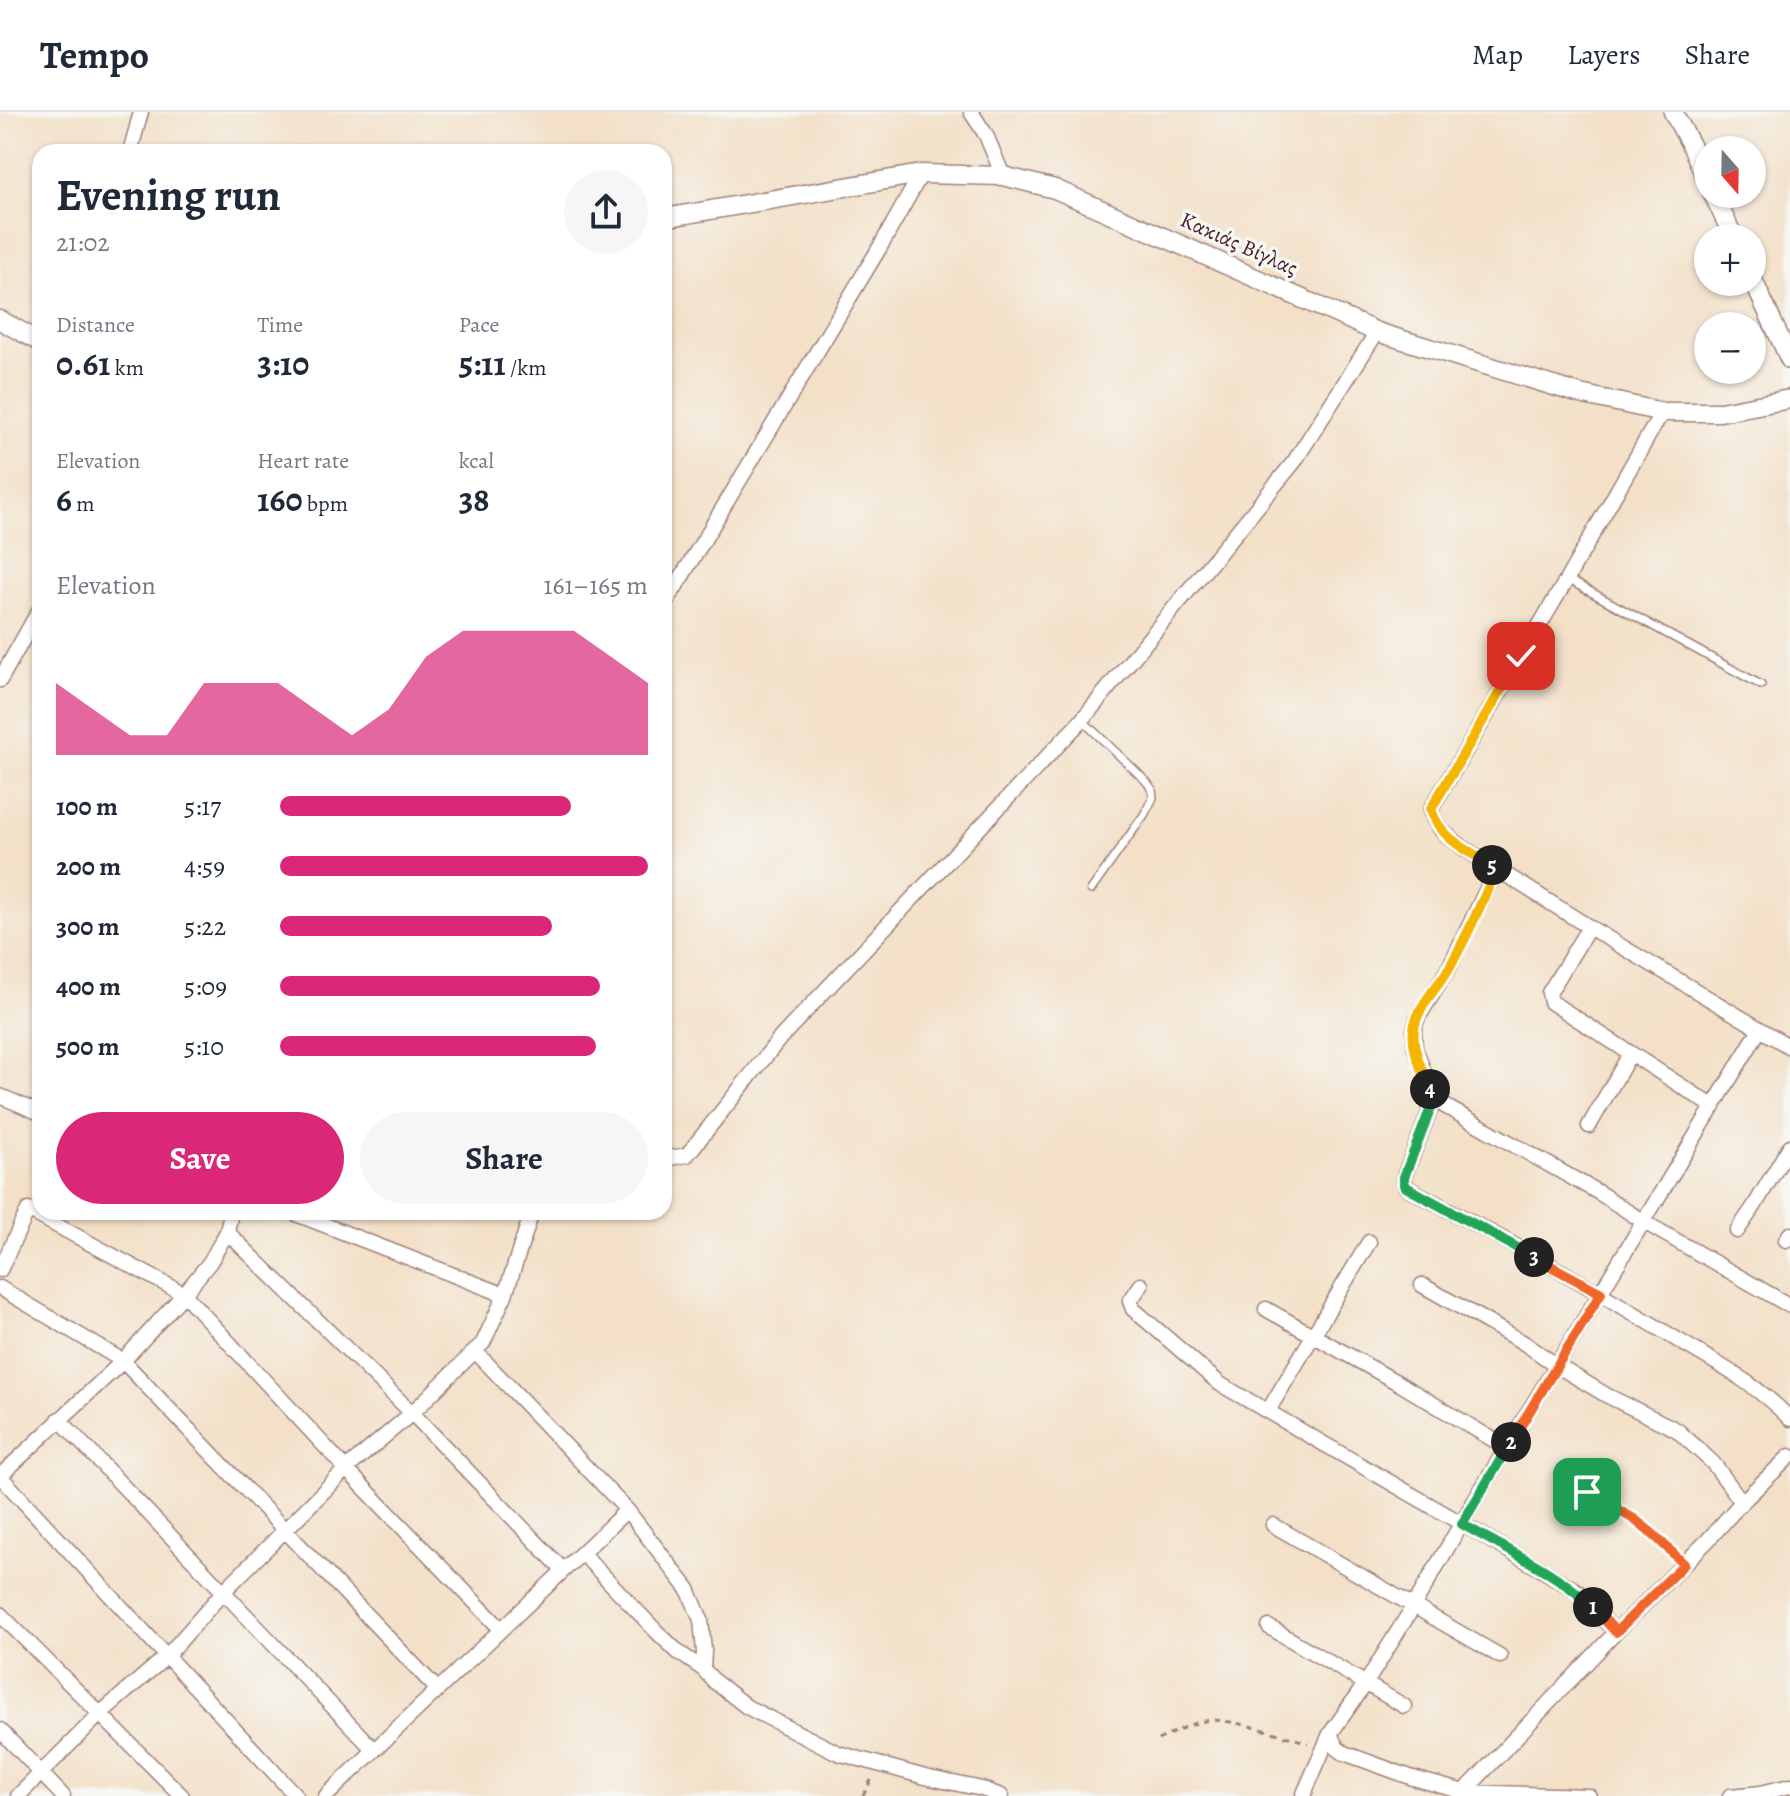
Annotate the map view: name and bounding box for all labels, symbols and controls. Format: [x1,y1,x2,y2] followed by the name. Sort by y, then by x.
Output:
[40,29,149,81] text: Tempo
[1472,36,1523,74] text: Map
[1567,36,1640,74] text: Layers
[1684,36,1750,74] text: Share
[1694,136,1766,208] north arrow
[1694,136,1766,384] map controls
[56,165,281,225] text: Evening run
[564,170,648,254] button: share
[1175,205,1303,283] street label: Κακιάς Βίγλας
[1694,224,1766,296] button: +
[56,225,110,260] text: 21:02
[56,310,135,340] text: Distance
[257,310,303,340] text: Time
[459,310,499,340] text: Pace
[1694,312,1766,384] button: −
[56,340,111,387] text: 0.61
[257,340,309,387] text: 3:10
[459,340,506,387] text: 5:11
[111,353,144,383] text: km
[506,353,546,383] text: /km
[56,446,140,476] text: Elevation
[257,446,349,476] text: Heart rate
[459,446,494,476] text: kcal
[56,476,72,523] text: 6
[257,476,302,523] text: 160
[459,476,490,523] text: 38
[72,489,95,519] text: m
[302,489,348,519] text: bpm
[56,568,156,603] text: Elevation
[544,568,648,603] text: 161–165 m
[1487,622,1555,690] pin
[1499,634,1543,678] icon: check
[56,789,118,824] text: 100 m
[184,789,221,824] text: 5:17
[1472,845,1512,885] pin: 5
[56,849,121,884] text: 200 m
[184,849,225,884] text: 4:59
[1487,850,1497,880] text: 5
[56,909,120,944] text: 300 m
[184,909,226,944] text: 5:22
[56,969,121,1004] text: 400 m
[184,969,227,1004] text: 5:09
[56,1029,120,1064] text: 500 m
[184,1029,224,1064] text: 5:10
[1410,1069,1450,1109] pin: 4
[1425,1074,1435,1104] text: 4
[56,1112,344,1204] button: Save
[360,1112,648,1204] button: Share
[1514,1237,1554,1277] pin: 3
[1529,1242,1539,1272] text: 3
[1491,1422,1531,1462] pin: 2
[1506,1427,1516,1457] text: 2
[1553,1458,1621,1526] pin
[1565,1470,1609,1514] icon: arrive
[1573,1587,1613,1627] pin: 1
[1589,1592,1597,1622] text: 1

